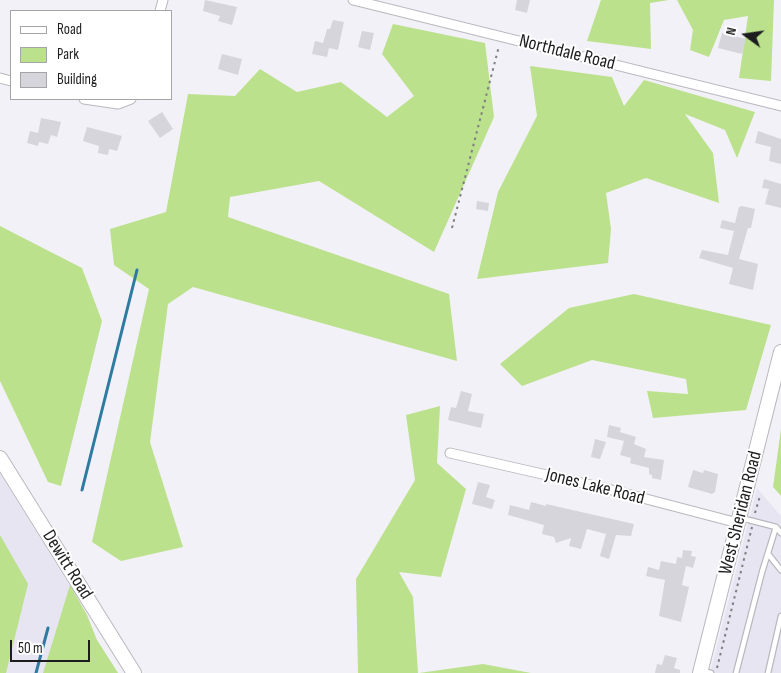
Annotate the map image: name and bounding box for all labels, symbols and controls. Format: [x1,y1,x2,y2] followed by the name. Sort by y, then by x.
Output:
[10,10,172,100] legend
[721,10,771,60] north arrow
[57,20,82,39] text: Road
[722,26,740,37] text: N
[517,30,617,76] street label: Northdale Road
[57,45,79,64] text: Park
[57,70,97,89] text: Building
[715,449,767,577] street label: West Sheridan Road
[543,464,647,510] street label: Jones Lake Road
[37,526,97,604] street label: Dewitt Road
[12,630,92,662] scale bar
[18,639,43,658] text: 50 m

